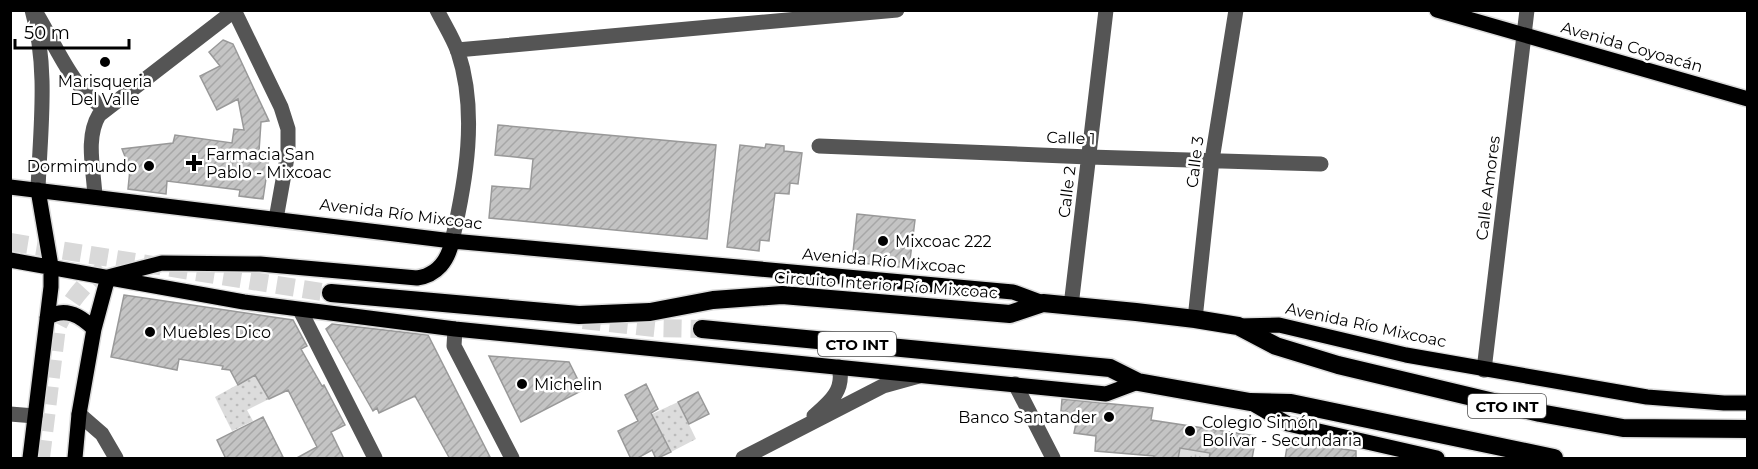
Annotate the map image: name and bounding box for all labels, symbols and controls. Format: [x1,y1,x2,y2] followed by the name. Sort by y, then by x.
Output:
[15,12,129,50] scale bar
[1559,18,1705,76] street label: Avenida Coyoacán
[24,22,70,44] text: 50 m
[98,55,112,69] marker: Marisqueria Del Valle
[58,72,152,109] place label: Marisqueria Del Valle
[1046,128,1096,148] street label: Calle 1
[1472,134,1504,241] street label: Calle Amores
[1182,135,1208,189] street label: Calle 3
[206,145,332,182] place label: Farmacia San Pablo - Mixcoac
[187,156,201,170] marker: Farmacia San Pablo - Mixcoac
[27,157,137,176] place label: Dormimundo
[142,159,156,173] marker: Dormimundo
[1054,165,1080,219] street label: Calle 2
[318,195,484,233] street label: Avenida Río Mixcoac
[895,232,992,251] place label: Mixcoac 222
[876,234,890,248] marker: Mixcoac 222
[801,244,967,278] street label: Avenida Río Mixcoac
[774,268,998,302] street label: Circuito Interior Río Mixcoac
[1284,299,1448,351] street label: Avenida Río Mixcoac
[162,323,271,342] place label: Muebles Dico
[143,325,157,339] marker: Muebles Dico
[818,332,896,356] road number: CTO INT
[534,375,602,394] place label: Michelin
[515,377,529,391] marker: Michelin
[1468,394,1546,418] road number: CTO INT
[958,408,1097,427] place label: Banco Santander
[1102,410,1116,424] marker: Banco Santander
[1202,413,1362,450] place label: Colegio Simón Bolívar - Secundaria
[1183,424,1197,438] marker: Colegio Simón Bolívar - Secundaria

